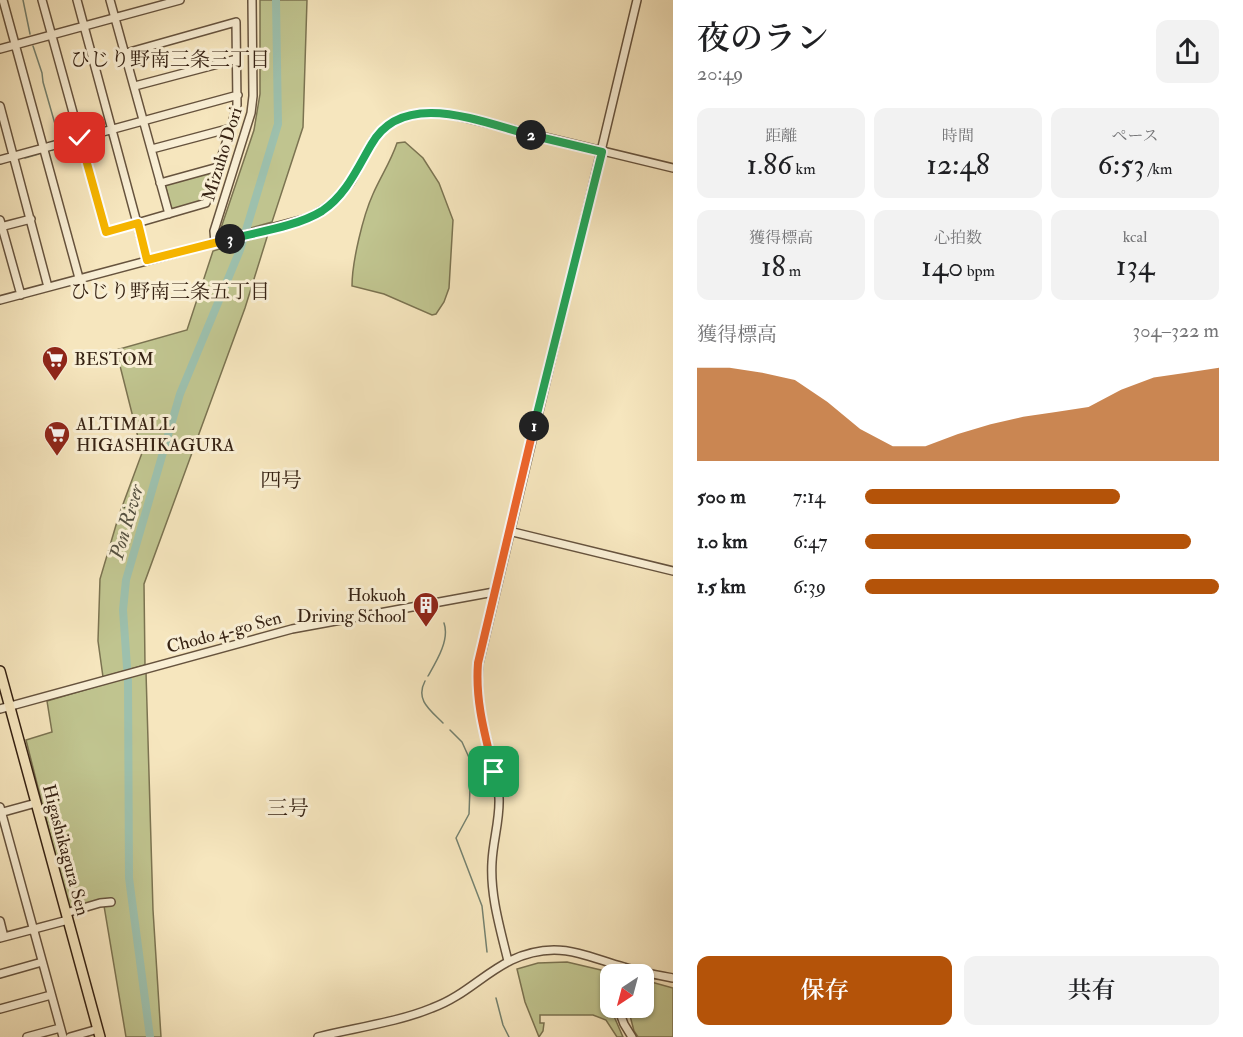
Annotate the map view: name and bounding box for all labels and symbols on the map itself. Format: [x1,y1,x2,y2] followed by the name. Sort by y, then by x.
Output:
[70,47,270,72] district label: ひじり野南三条三丁目
[197,104,248,204] street label: Mizuho Dori
[54,112,105,163] pin
[516,120,546,150] pin: 2
[215,224,245,254] pin: 3
[70,279,270,304] district label: ひじり野南三条五丁目
[40,344,70,382] supermarket icon: BESTOM
[74,348,154,371] place label: BESTOM
[519,411,549,441] pin: 1
[75,413,235,457] place label: ALTIMALL HIGASHIKAGURA
[42,419,72,457] supermarket icon: ALTIMALL HIGASHIKAGURA
[260,467,302,494] district label: 四号
[104,480,149,563] water label: Pon River
[297,584,407,628] place label: Hokuoh Driving School
[411,590,441,628] building icon: Hokuoh Driving School
[164,606,284,659] street label: Chodo 4-go Sen
[468,746,519,797] pin
[37,782,94,918] street label: Higashikagura Sen
[267,795,309,822] district label: 三号
[600,964,654,1018] north arrow

